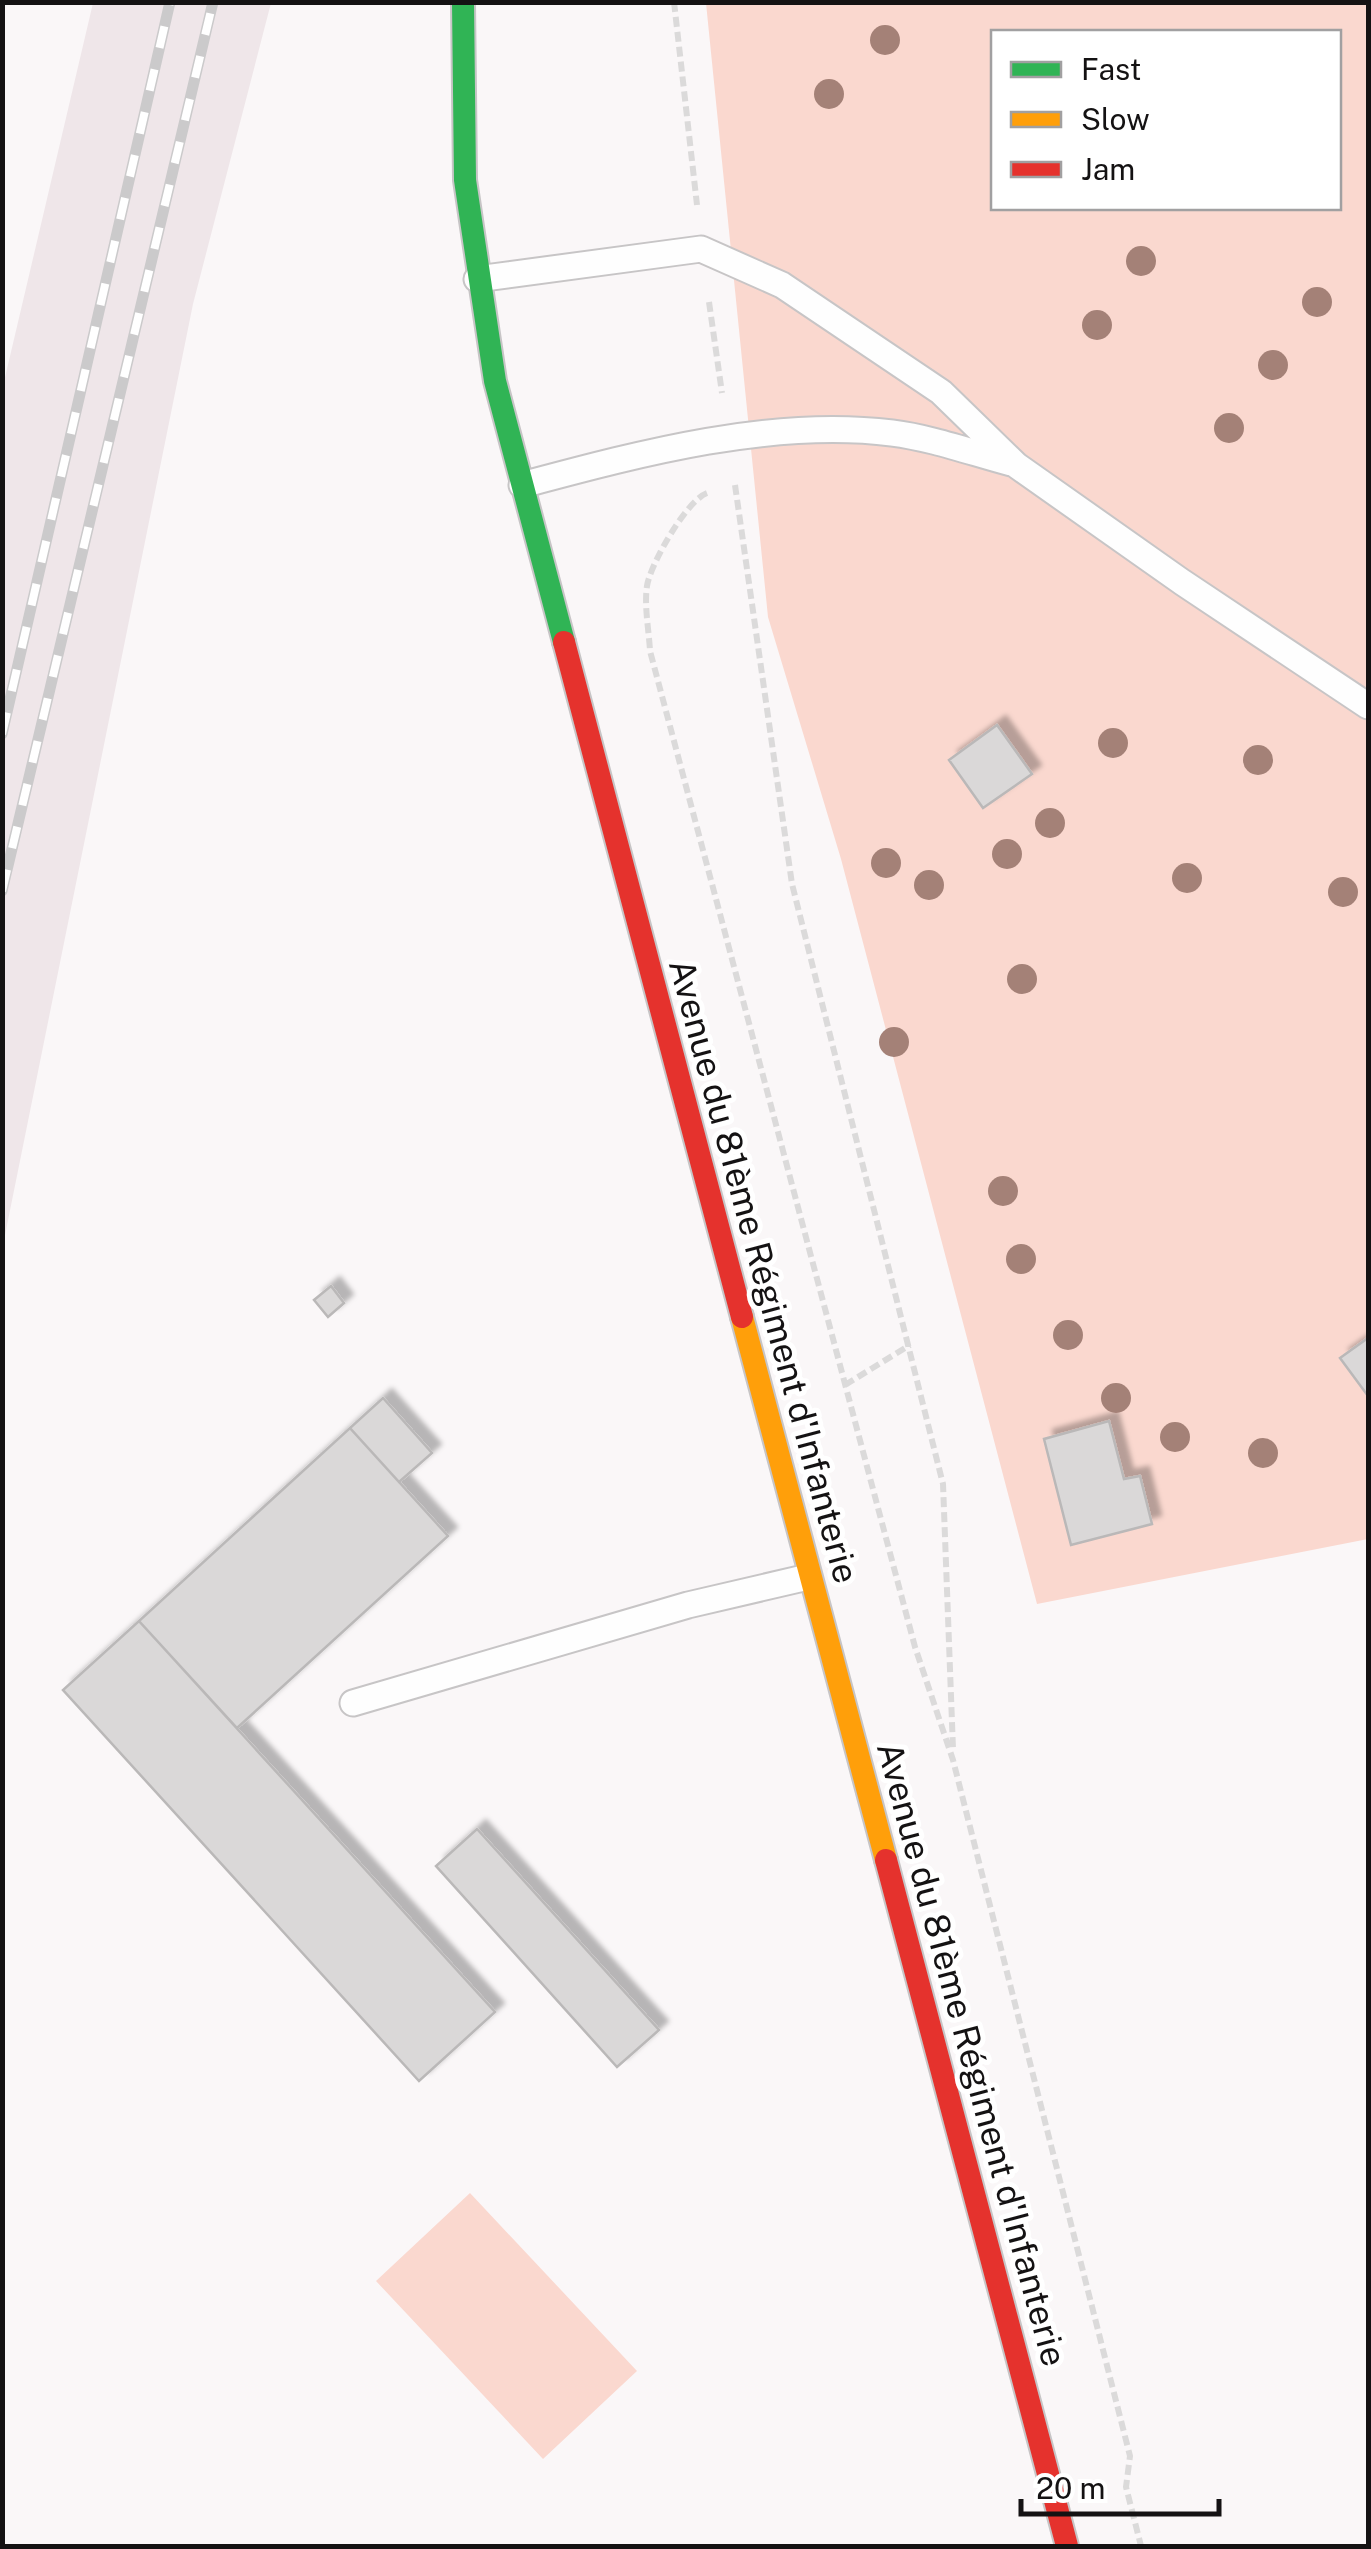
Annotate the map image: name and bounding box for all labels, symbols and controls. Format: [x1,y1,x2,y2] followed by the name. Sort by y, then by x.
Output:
[991,30,1341,210] legend
[1081,51,1141,87] text: Fast
[1081,101,1150,137] text: Slow
[1081,151,1135,187] text: Jam
[661,955,867,1587] street label: Avenue du 81ème Régiment d'Infanterie
[869,1738,1075,2370] street label: Avenue du 81ème Régiment d'Infanterie
[1021,2454,1218,2516] scale bar
[1036,2470,1105,2506] text: 20 m

